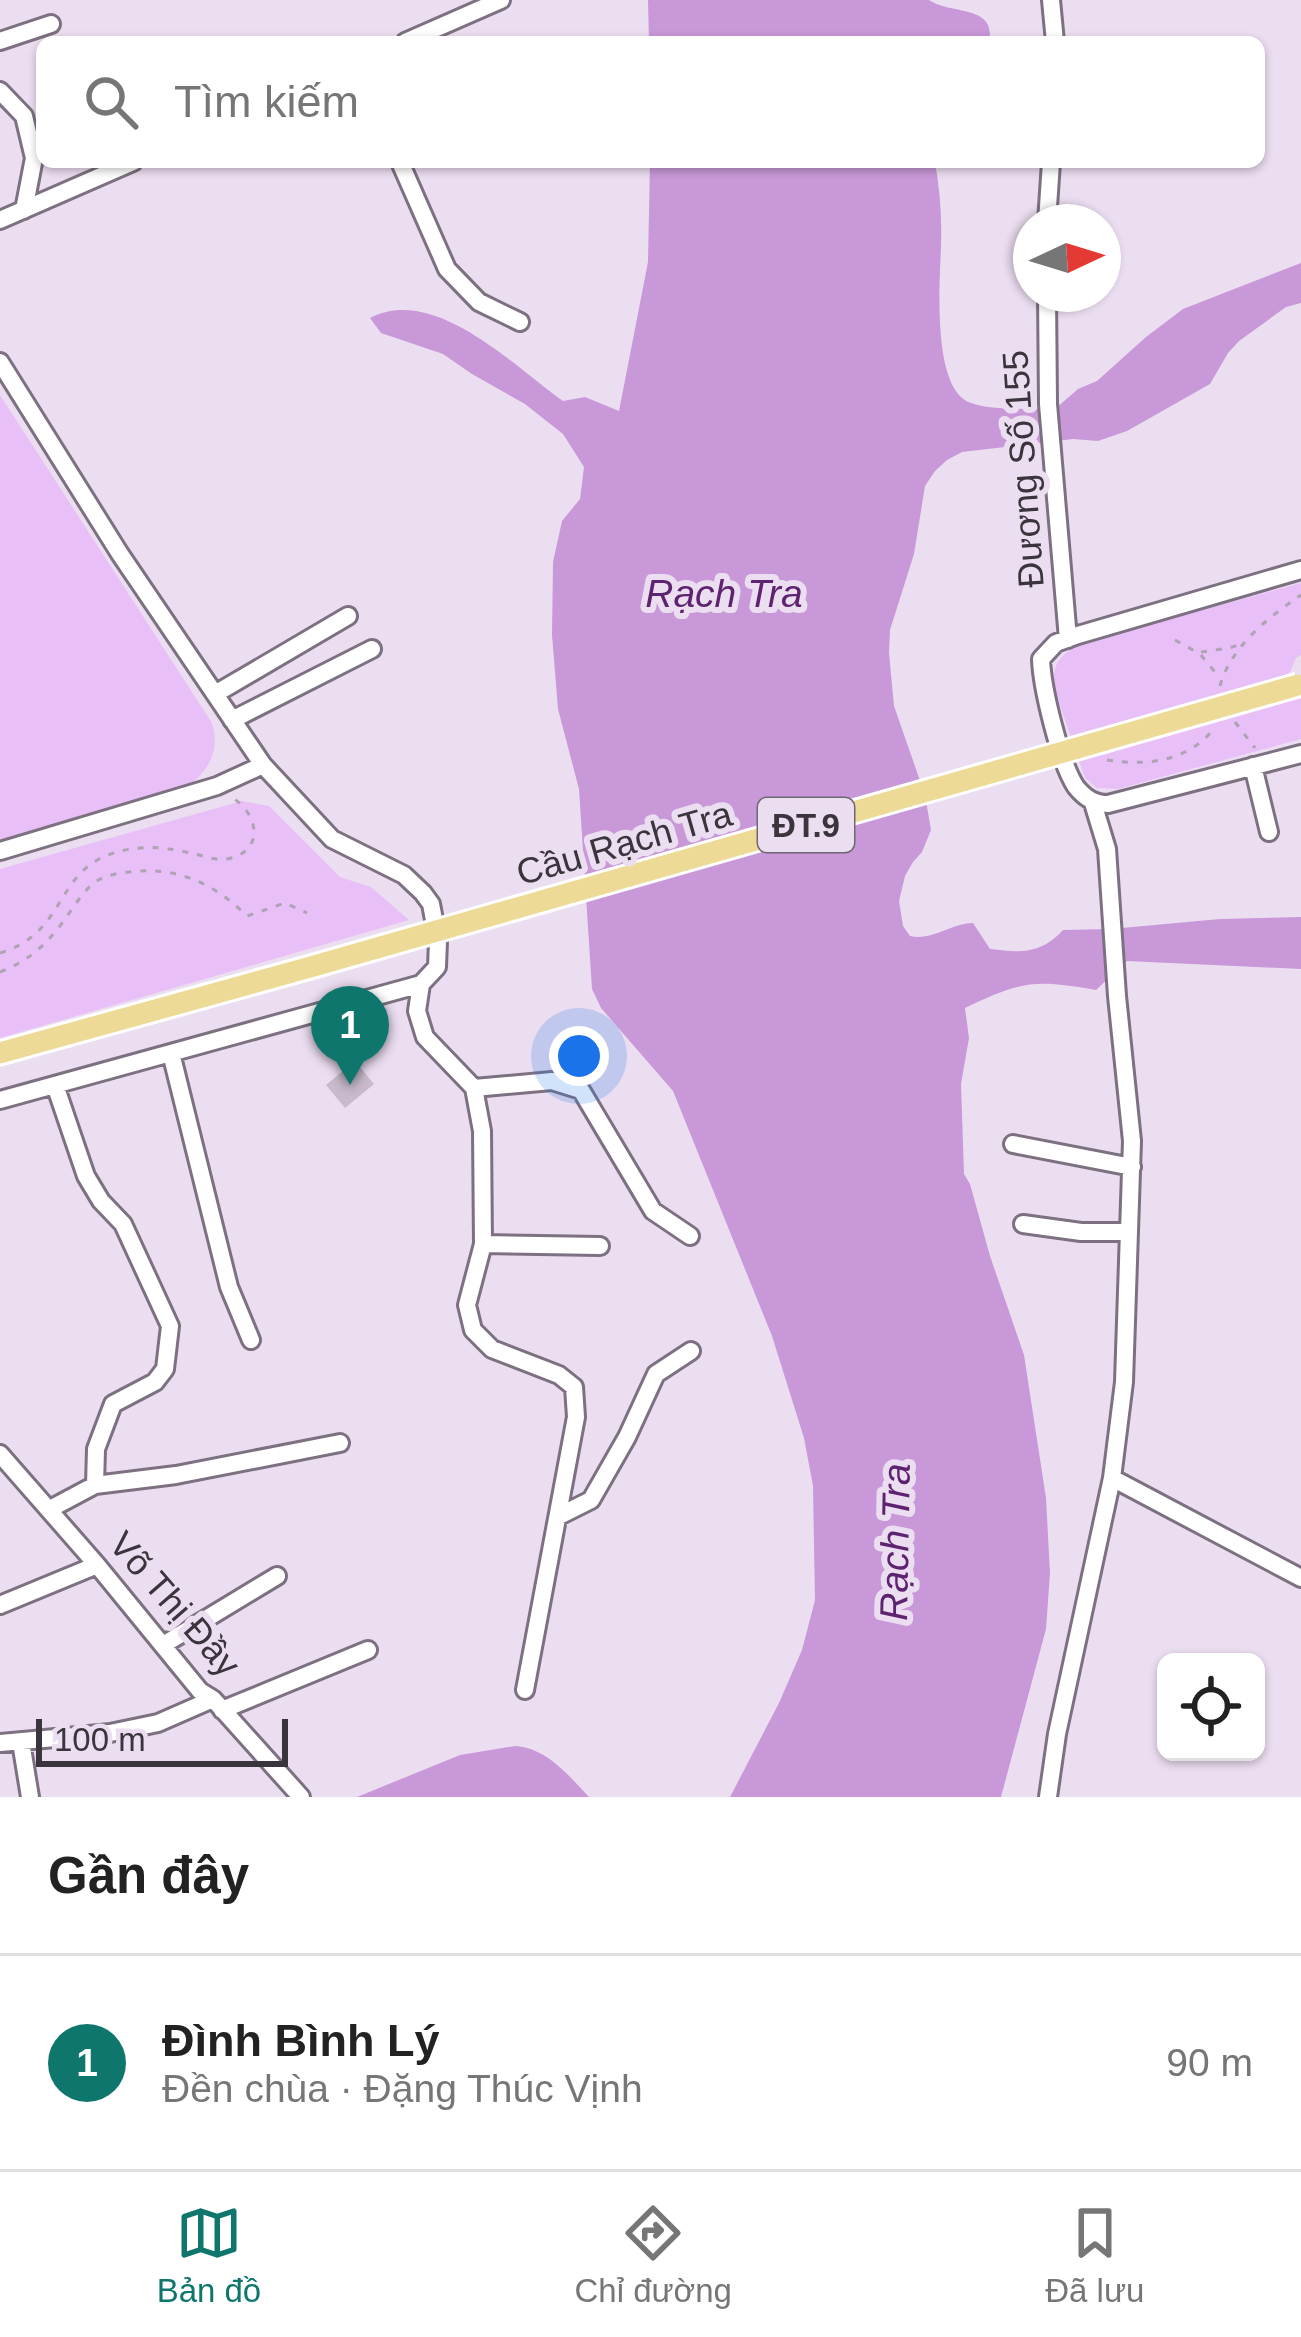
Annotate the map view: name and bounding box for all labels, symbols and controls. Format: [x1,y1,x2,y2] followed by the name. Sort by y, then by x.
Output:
[36,36,1265,168] search box
[78,69,144,135] icon: search
[174,76,359,127] text: Tìm kiếm
[1013,204,1121,312] north arrow
[994,349,1052,589] street label: Đương Số 155
[645,572,803,615] water label: Rạch Tra
[512,792,737,893] street label: Cầu Rạch Tra
[758,798,854,852] road number: ĐT.9
[311,986,389,1085] pin: 1
[549,1026,609,1086] your location
[872,1463,918,1621] water label: Rạch Tra
[101,1524,249,1684] street label: Võ Thị Đầy
[1157,1653,1265,1761] map controls
[1157,1653,1265,1761] button: locate
[36,1713,288,1766] scale bar
[54,1721,146,1758] text: 100 m
[48,1847,249,1904] text: Gần đây
[162,2015,439,2066] text: Đình Bình Lý
[76,2041,98,2084] text: 1
[1166,2041,1253,2084] text: 90 m
[162,2067,643,2110] text: Đền chùa · Đặng Thúc Vịnh
[157,2200,261,2310] tab: Bản đồ
[574,2200,732,2310] tab: Chỉ đường
[1045,2200,1144,2310] tab: Đã lưu

